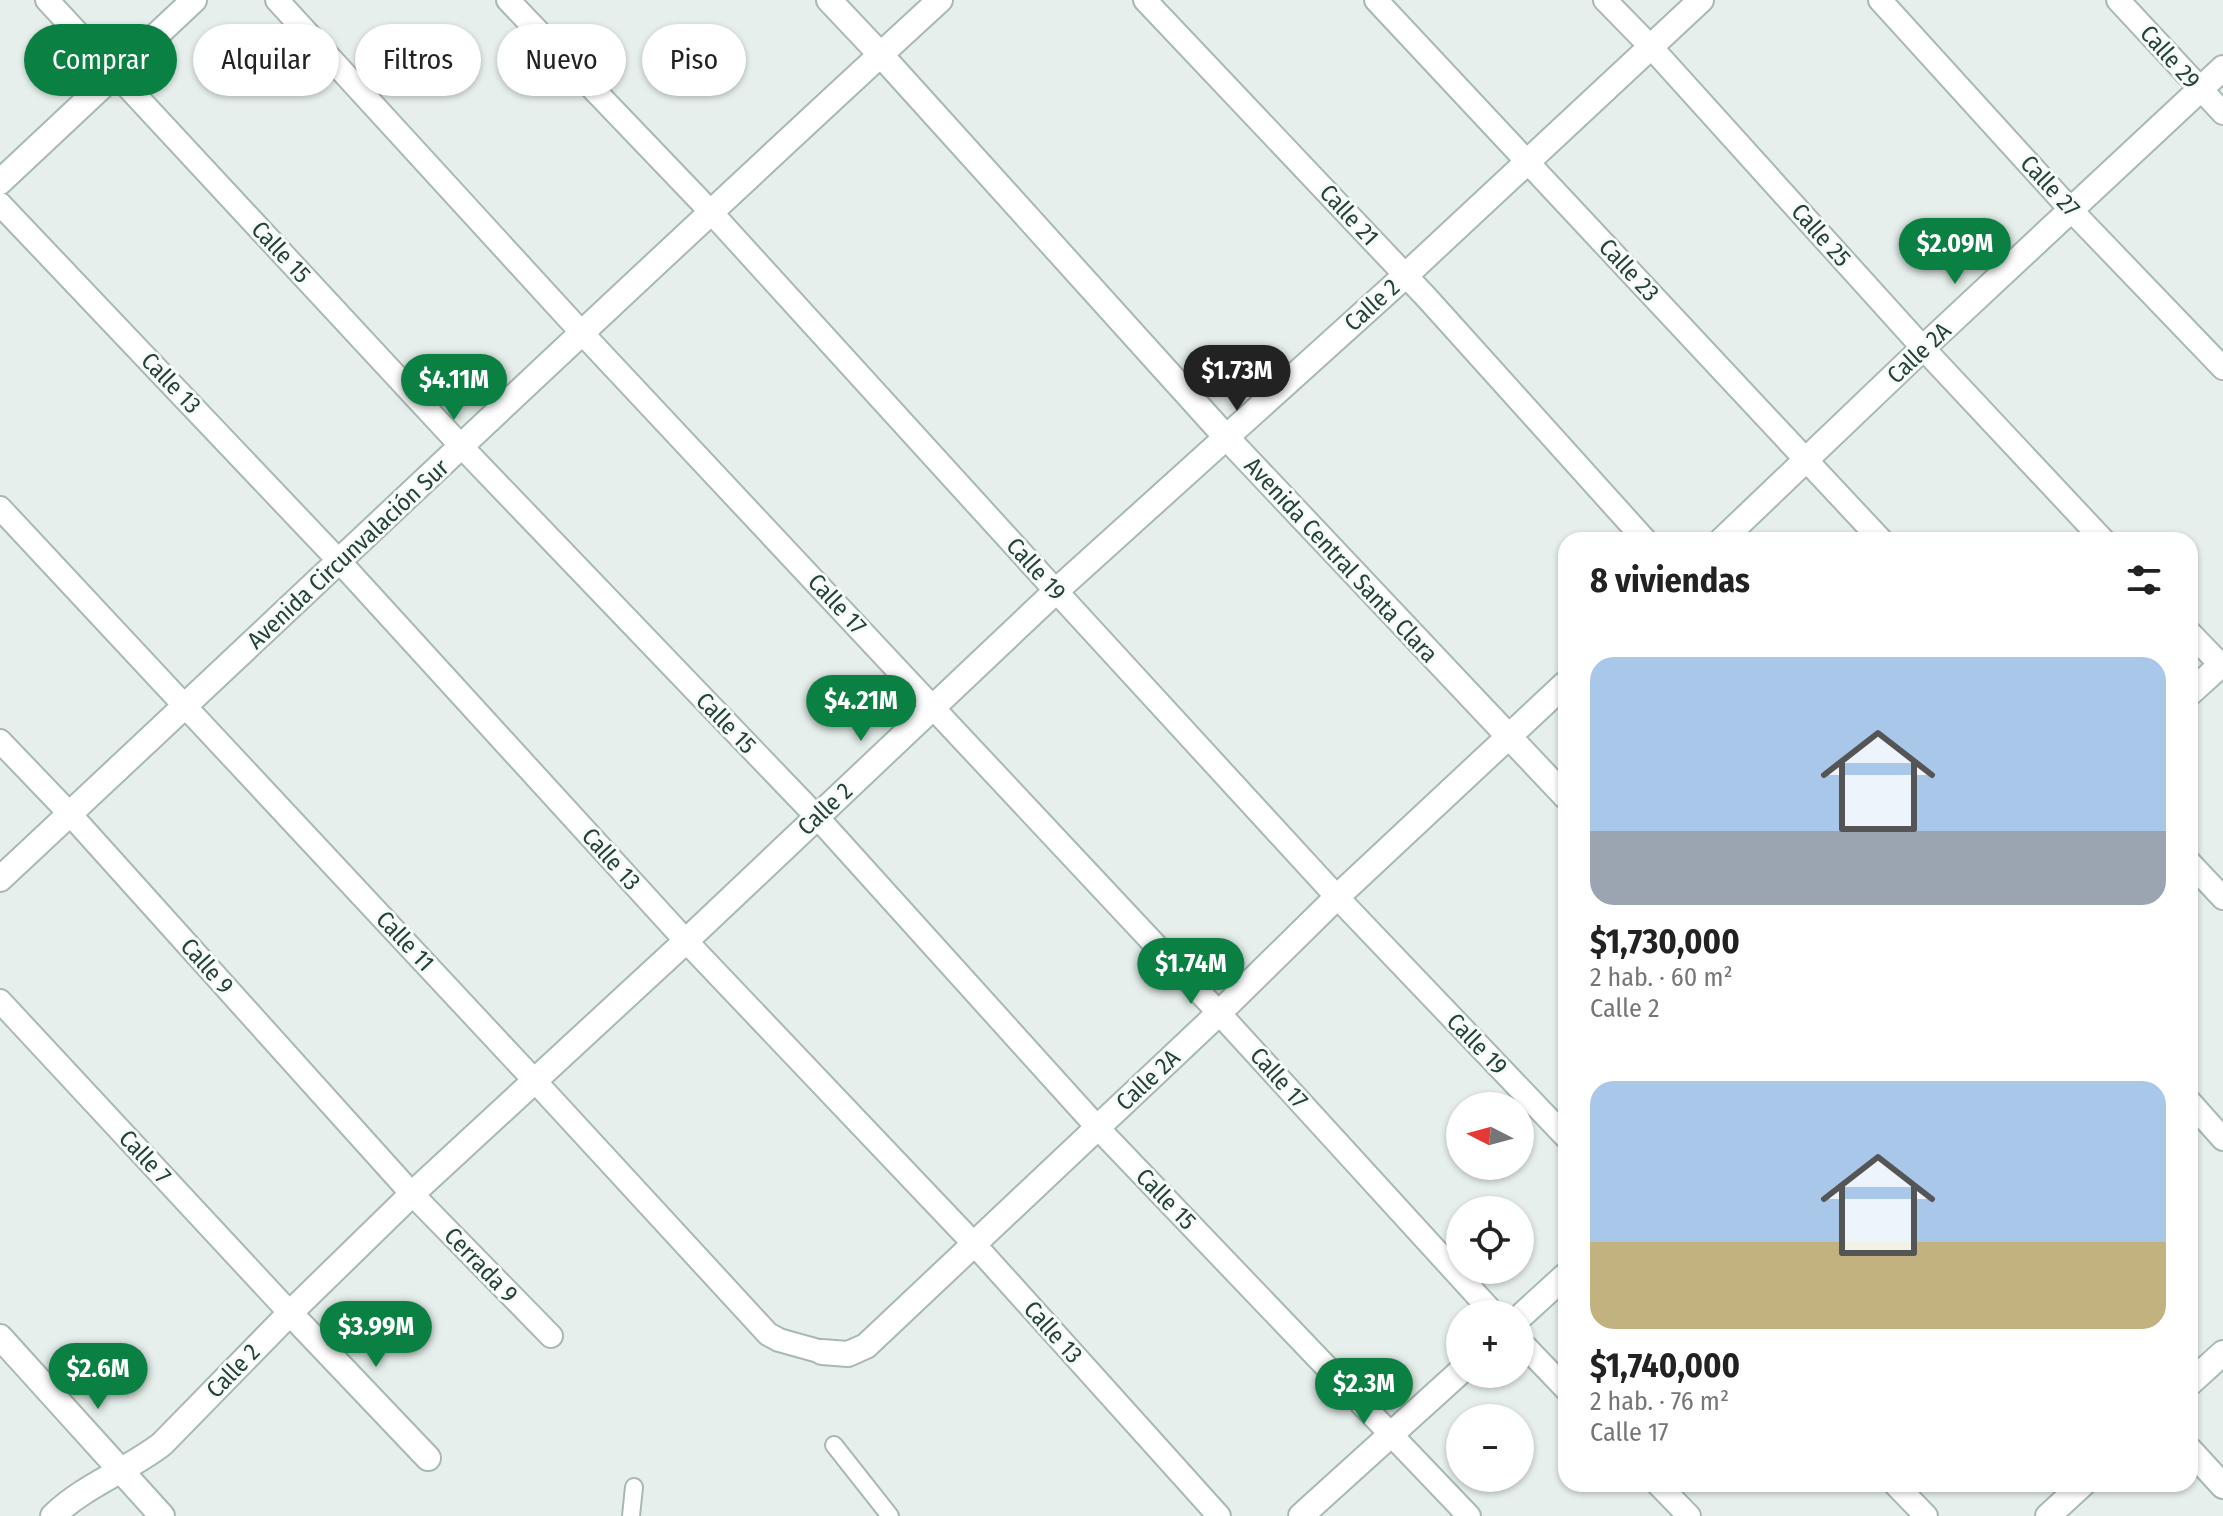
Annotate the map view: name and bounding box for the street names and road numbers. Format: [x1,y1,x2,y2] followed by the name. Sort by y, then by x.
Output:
[2134,20,2206,94] street label: Calle 29
[2015,150,2086,223] street label: Calle 27
[1314,179,1384,251] street label: Calle 21
[1785,198,1857,272] street label: Calle 25
[246,215,316,289] street label: Calle 15
[1593,233,1665,307] street label: Calle 23
[1339,273,1405,337] street label: Calle 2
[1881,316,1957,389] street label: Calle 2A
[135,347,207,419] street label: Calle 13
[1239,452,1443,668] street label: Avenida Central Santa Clara
[242,453,455,655] street label: Avenida Circunvalación Sur
[1001,532,1071,606] street label: Calle 19
[802,568,872,640] street label: Calle 17
[690,687,762,759] street label: Calle 15
[792,777,858,841] street label: Calle 2
[576,822,646,896] street label: Calle 13
[370,905,440,977] street label: Calle 11
[175,932,239,1000] street label: Calle 9
[1441,1007,1513,1081] street label: Calle 19
[1244,1042,1314,1115] street label: Calle 17
[1110,1043,1186,1116] street label: Calle 2A
[113,1124,177,1190] street label: Calle 7
[1130,1163,1202,1235] street label: Calle 15
[439,1222,523,1308] street label: Cerrada 9
[1018,1295,1088,1369] street label: Calle 13
[201,1338,265,1404] street label: Calle 2

